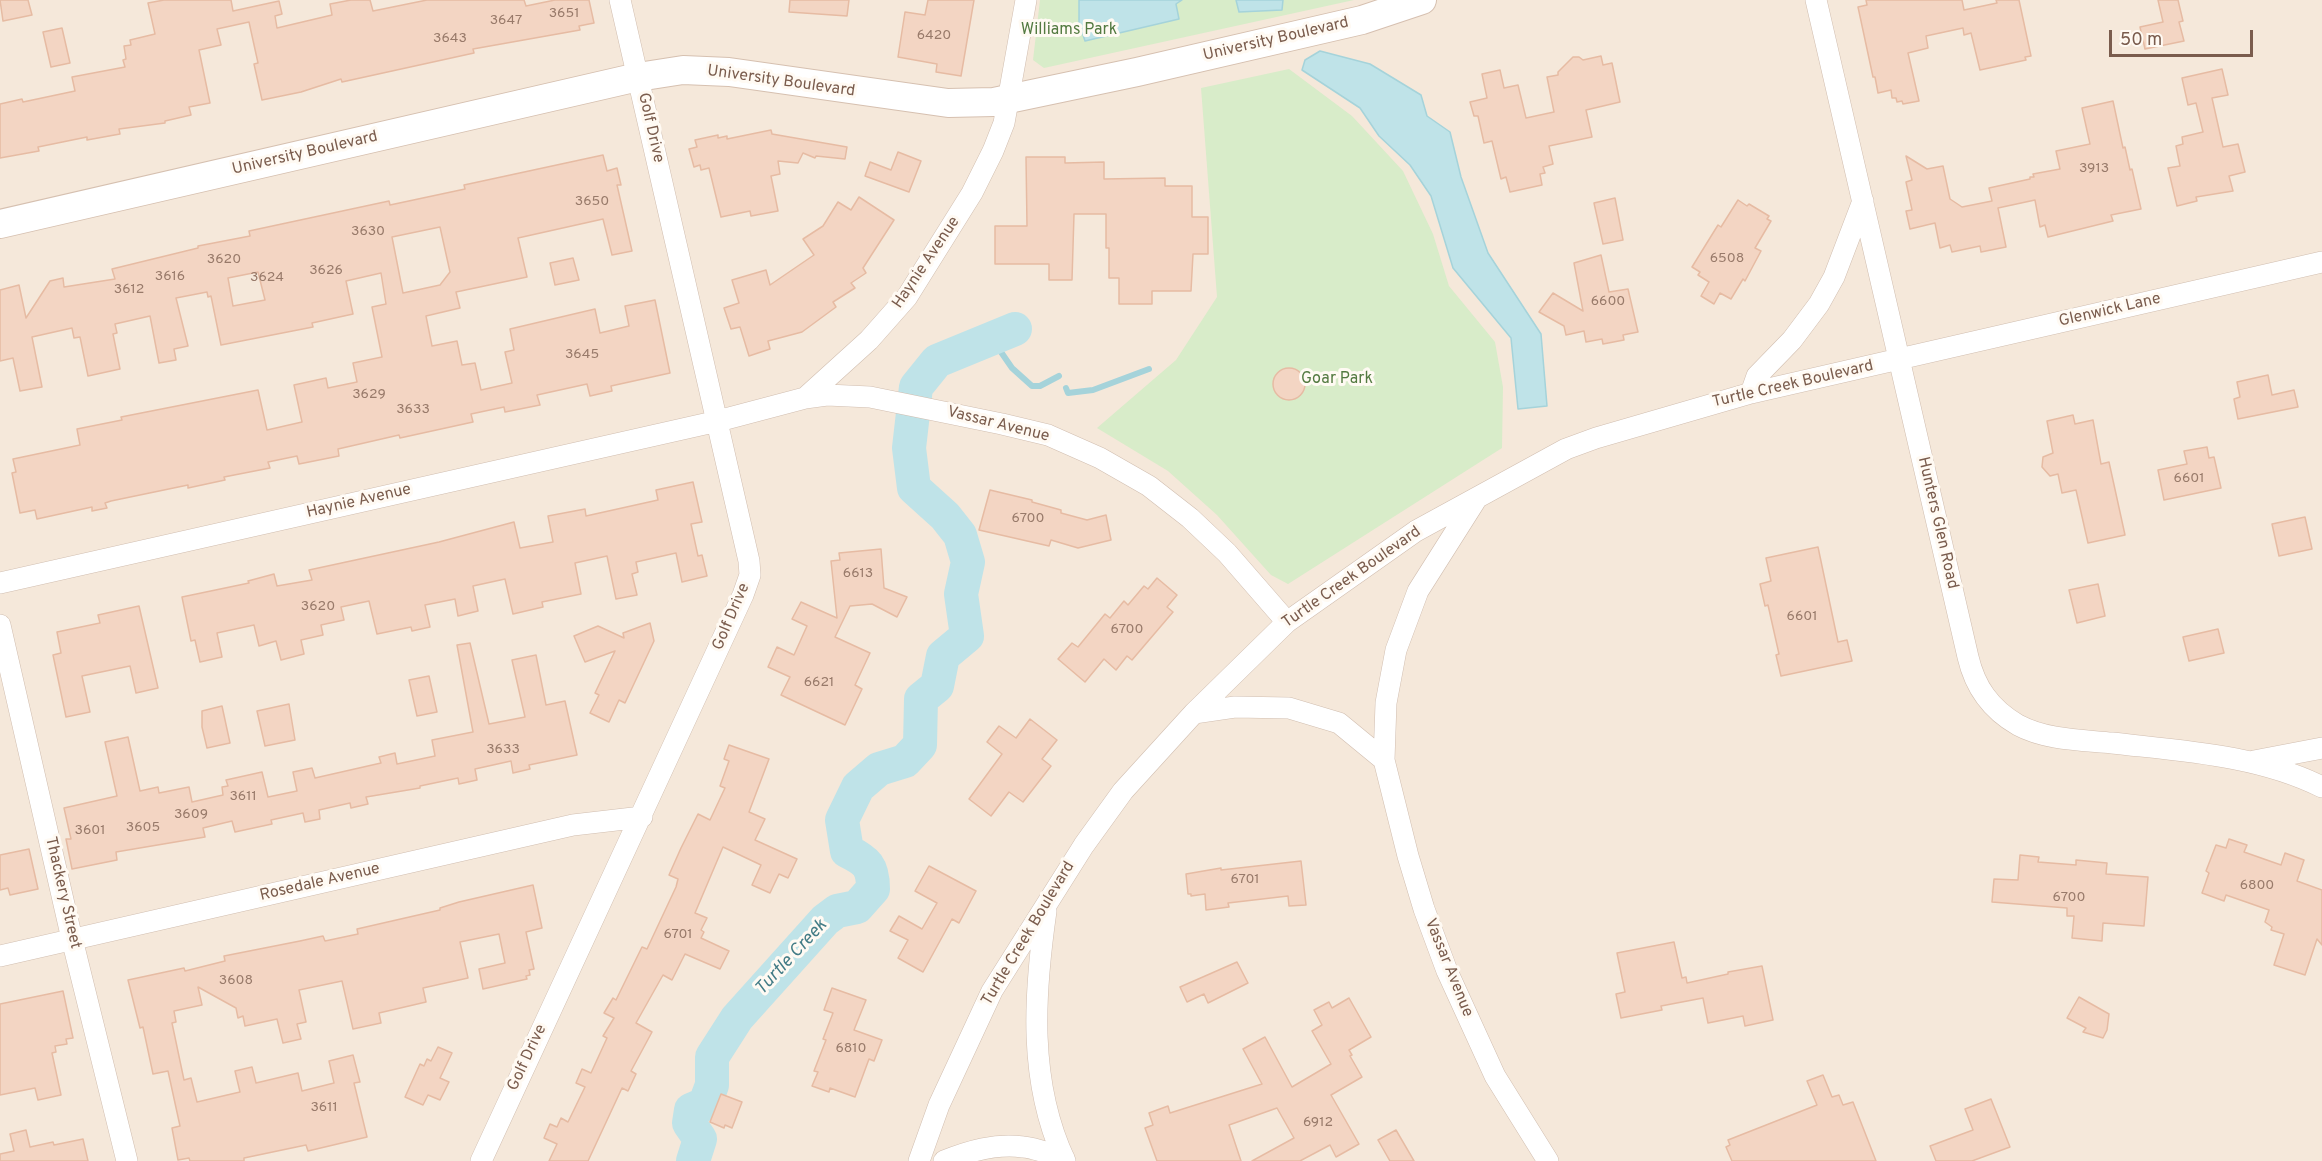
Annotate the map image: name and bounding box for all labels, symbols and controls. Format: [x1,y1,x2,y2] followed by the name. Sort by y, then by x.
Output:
[549,6,579,22] house number: 3651
[490,13,522,29] house number: 3647
[1201,14,1351,66] street label: University Boulevard
[2112,18,2256,56] scale bar
[1021,21,1117,41] park label: Williams Park
[917,28,951,44] house number: 6420
[2120,29,2162,52] text: 50 m
[433,31,467,47] house number: 3643
[706,62,856,102] street label: University Boulevard
[633,91,667,165] street label: Golf Drive
[230,128,380,180] street label: University Boulevard
[2079,161,2109,177] house number: 3913
[575,194,609,210] house number: 3650
[889,213,965,313] street label: Haynie Avenue
[351,224,385,240] house number: 3630
[1710,251,1744,267] house number: 6508
[207,252,241,268] house number: 3620
[309,263,343,279] house number: 3626
[155,269,185,285] house number: 3616
[250,270,284,286] house number: 3624
[114,282,144,298] house number: 3612
[2057,290,2163,332] street label: Glenwick Lane
[1591,294,1625,310] house number: 6600
[565,347,599,363] house number: 3645
[1711,357,1875,413] street label: Turtle Creek Boulevard
[1301,370,1373,390] park label: Goar Park
[352,387,386,403] house number: 3629
[396,402,430,418] house number: 3633
[945,403,1051,447] street label: Vassar Avenue
[1912,455,1962,591] street label: Hunters Glen Road
[2174,471,2204,487] house number: 6601
[305,481,413,523] street label: Haynie Avenue
[1012,511,1044,527] house number: 6700
[1279,523,1425,633] street label: Turtle Creek Boulevard
[843,566,873,582] house number: 6613
[709,581,755,653] street label: Golf Drive
[301,599,335,615] house number: 3620
[1787,609,1817,625] house number: 6601
[1111,622,1143,638] house number: 6700
[804,675,834,691] house number: 6621
[486,742,520,758] house number: 3633
[229,789,257,805] house number: 3611
[174,807,208,823] house number: 3609
[126,820,160,836] house number: 3605
[75,823,105,839] house number: 3601
[40,835,84,951] street label: Thackery Street
[978,858,1080,1010] street label: Turtle Creek Boulevard
[258,860,382,906] street label: Rosedale Avenue
[1230,872,1260,888] house number: 6701
[2240,878,2274,894] house number: 6800
[2053,890,2085,906] house number: 6700
[751,916,833,1000] water label: Turtle Creek
[1419,916,1477,1020] street label: Vassar Avenue
[663,927,693,943] house number: 6701
[219,973,253,989] house number: 3608
[504,1022,552,1094] street label: Golf Drive
[835,1041,867,1057] house number: 6810
[310,1100,338,1116] house number: 3611
[1303,1115,1333,1131] house number: 6912

